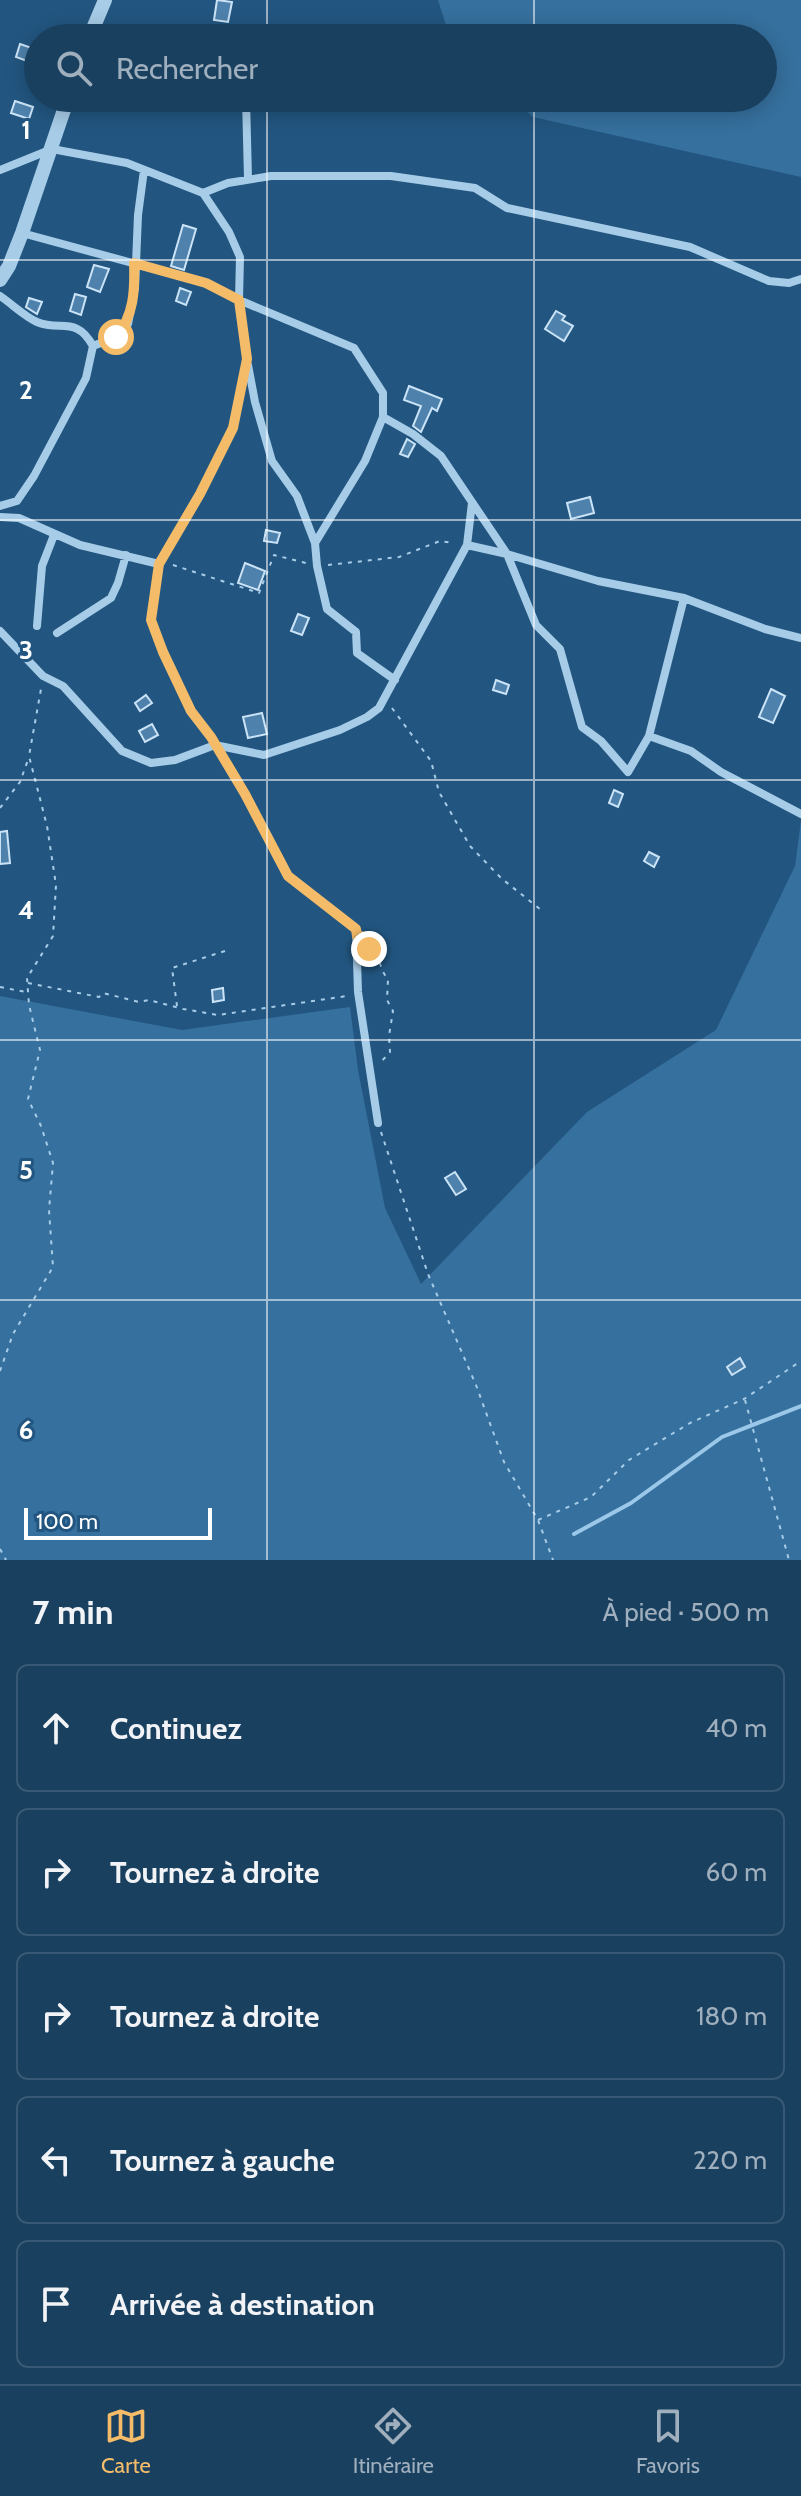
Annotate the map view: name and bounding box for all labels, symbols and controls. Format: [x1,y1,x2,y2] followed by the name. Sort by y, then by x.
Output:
[24,24,777,112] search box
[52,46,96,90] icon: search
[116,50,258,87] text: Rechercher
[21,114,31,146] text: 1
[98,319,134,355] route start
[19,374,33,406] text: 2
[19,634,33,666] text: 3
[18,894,34,926] text: 4
[351,931,387,967] route end
[19,1154,33,1186] text: 5
[19,1414,33,1446] text: 6
[24,1504,212,1540] scale bar
[36,1508,98,1535] text: 100 m
[32,1591,113,1633] text: 7 min
[602,1596,769,1628] text: À pied · 500 m
[34,1706,78,1750] icon: ahead
[110,1710,242,1747] text: Continuez
[705,1712,767,1744] text: 40 m
[34,1850,78,1894] icon: right
[110,1854,319,1891] text: Tournez à droite
[705,1856,767,1888] text: 60 m
[34,1994,78,2038] icon: right
[110,1998,319,2035] text: Tournez à droite
[696,2000,767,2032] text: 180 m
[34,2138,78,2182] icon: left
[110,2142,335,2179] text: Tournez à gauche
[693,2144,767,2176] text: 220 m
[34,2282,78,2326] icon: arrive
[110,2286,375,2323] text: Arrivée à destination
[101,2404,151,2479] tab: Carte
[353,2404,434,2479] tab: Itinéraire
[636,2404,700,2479] tab: Favoris

